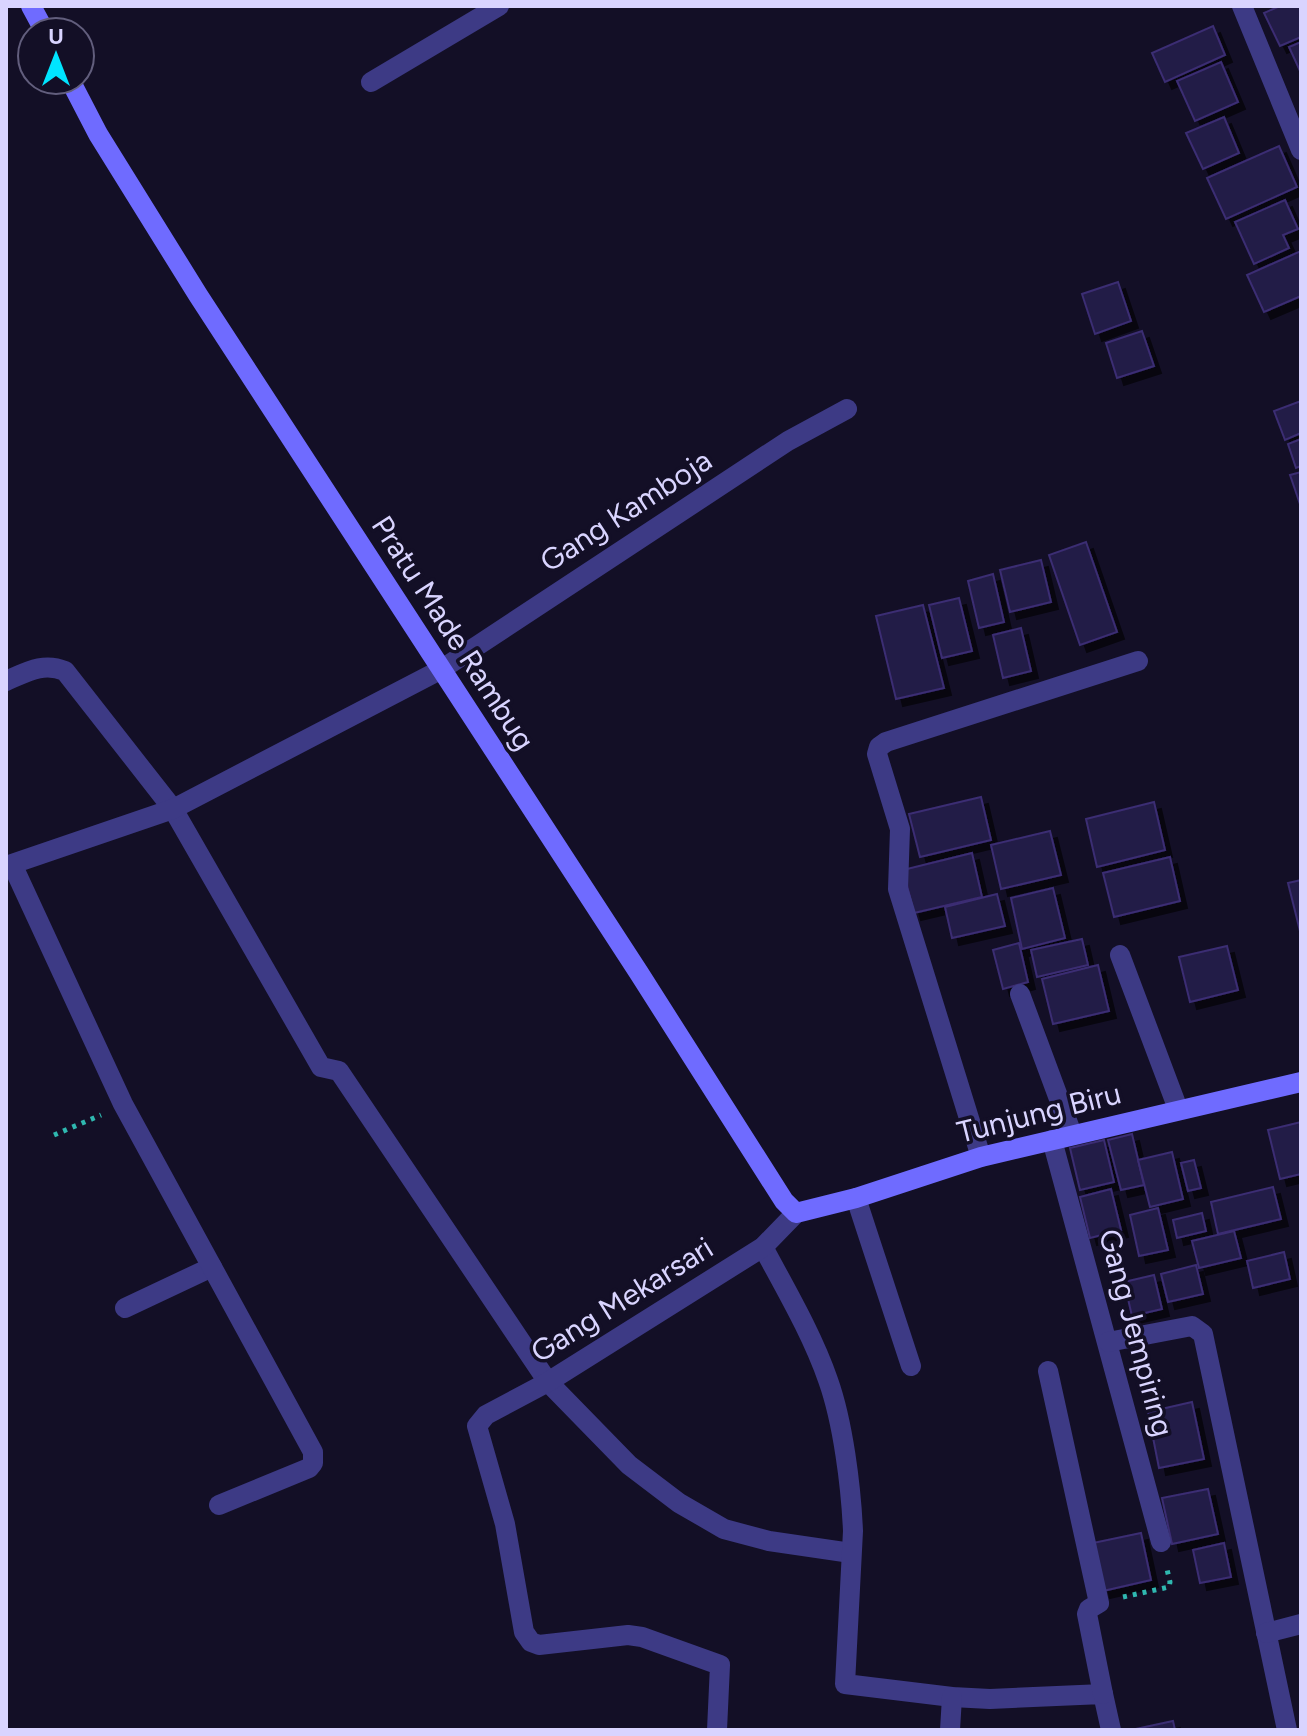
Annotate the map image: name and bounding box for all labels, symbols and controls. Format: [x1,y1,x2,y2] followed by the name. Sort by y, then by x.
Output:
[16,16,96,96] north arrow
[48,23,64,50] text: U
[533,441,718,580] street label: Gang Kamboja
[364,509,543,757] street label: Pratu Made Rambug
[953,1074,1125,1151] street label: Tunjung Biru
[1091,1225,1182,1441] street label: Gang Jempiring
[524,1229,720,1370] street label: Gang Mekarsari

